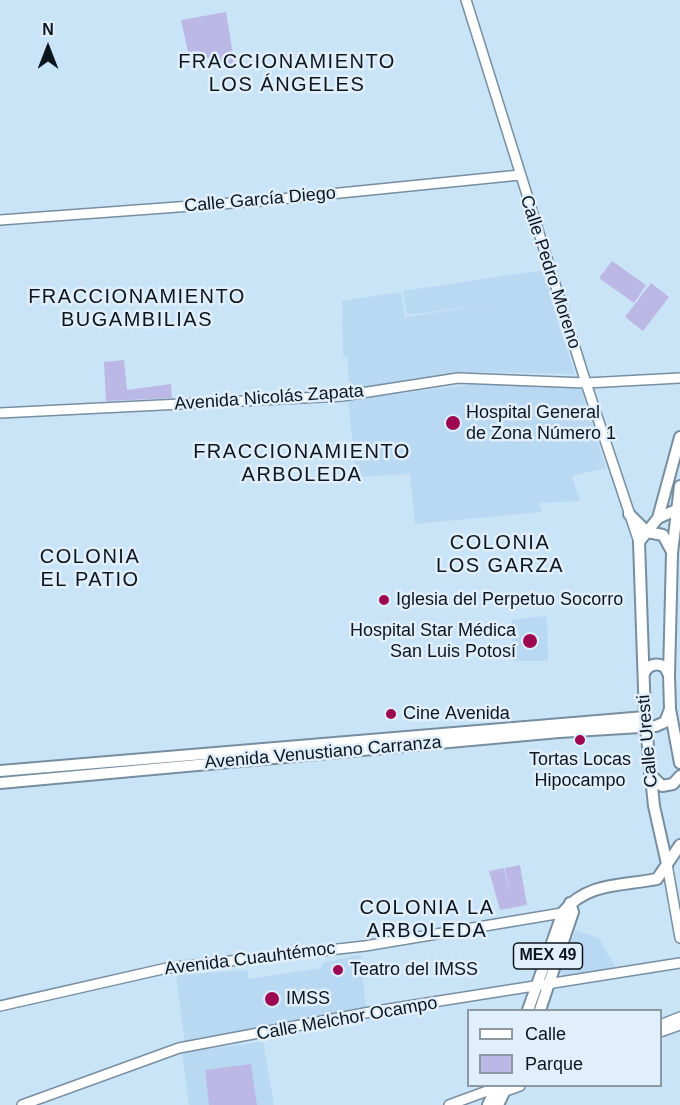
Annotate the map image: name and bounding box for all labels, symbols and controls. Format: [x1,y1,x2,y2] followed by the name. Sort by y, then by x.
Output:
[18,18,78,78] north arrow
[42,21,54,38] text: N
[178,50,396,97] district label: FRACCIONAMIENTO LOS ÁNGELES
[183,183,337,217] street label: Calle García Diego
[515,193,585,351] street label: Calle Pedro Moreno
[28,285,246,332] district label: FRACCIONAMIENTO BUGAMBILIAS
[174,381,364,415] street label: Avenida Nicolás Zapata
[466,402,616,444] place label: Hospital General de Zona Número 1
[444,414,462,432] marker: Hospital General de Zona Número 1
[193,440,411,487] district label: FRACCIONAMIENTO ARBOLEDA
[436,531,564,578] district label: COLONIA LOS GARZA
[40,545,140,592] district label: COLONIA EL PATIO
[396,589,623,611] place label: Iglesia del Perpetuo Socorro
[377,593,391,607] marker: Iglesia del Perpetuo Socorro
[350,620,516,662] place label: Hospital Star Médica San Luis Potosí
[521,632,539,650] marker: Hospital Star Médica San Luis Potosí
[633,694,663,788] street label: Calle Uresti
[403,703,510,725] place label: Cine Avenida
[384,707,398,721] marker: Cine Avenida
[204,732,442,774] street label: Avenida Venustiano Carranza
[573,733,587,747] marker: Tortas Locas Hipocampo
[529,749,631,792] place label: Tortas Locas Hipocampo
[359,896,495,943] district label: COLONIA LA ARBOLEDA
[163,938,337,980] street label: Avenida Cuauhtémoc
[514,943,582,969] road number: MEX 49
[350,959,478,981] place label: Teatro del IMSS
[331,963,345,977] marker: Teatro del IMSS
[286,988,330,1010] place label: IMSS
[263,990,281,1008] marker: IMSS
[255,992,439,1046] street label: Calle Melchor Ocampo
[467,1009,662,1087] legend
[525,1024,566,1044] text: Calle
[525,1054,583,1074] text: Parque

